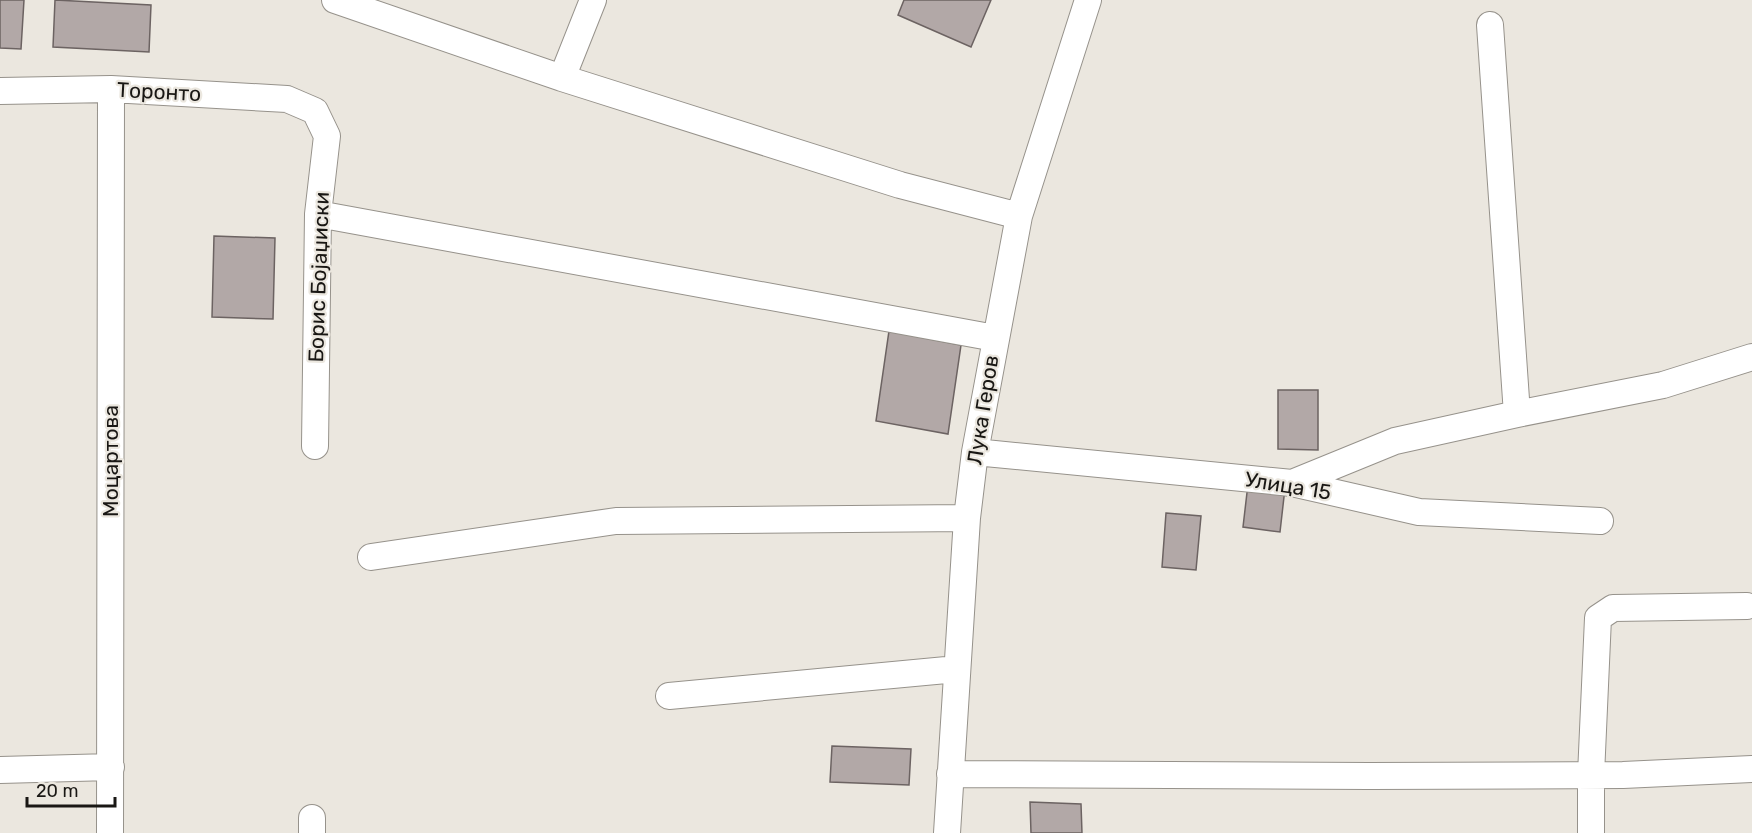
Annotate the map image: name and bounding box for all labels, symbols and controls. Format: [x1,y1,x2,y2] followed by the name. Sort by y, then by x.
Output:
[116,77,202,106] street label: Торонто
[303,191,334,363] street label: Борис Бојаџиски
[961,353,1004,467] street label: Лука Геров
[98,405,123,517] street label: Моцартова
[1243,466,1333,505] street label: Улица 15
[27,770,116,808] scale bar
[36,780,78,802] text: 20 m

